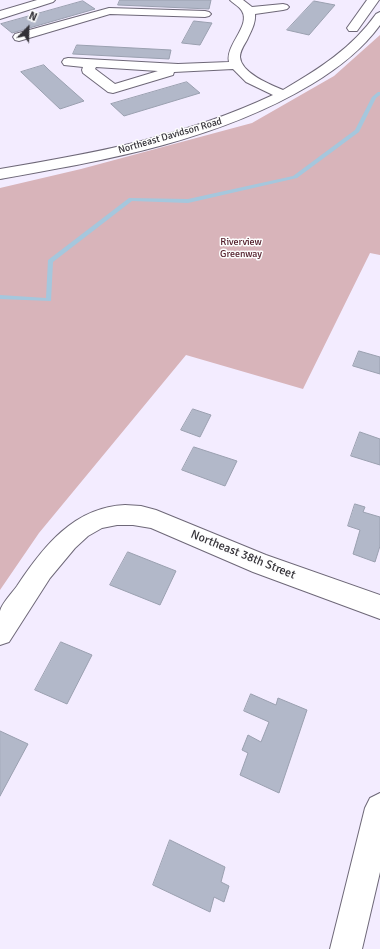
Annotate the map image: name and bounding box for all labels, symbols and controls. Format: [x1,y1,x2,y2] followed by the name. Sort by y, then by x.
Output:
[8,8,48,48] north arrow
[27,9,39,24] text: N
[117,115,223,157] street label: Northeast Davidson Road
[220,236,262,260] park label: Riverview Greenway
[189,527,297,583] street label: Northeast 38th Street

